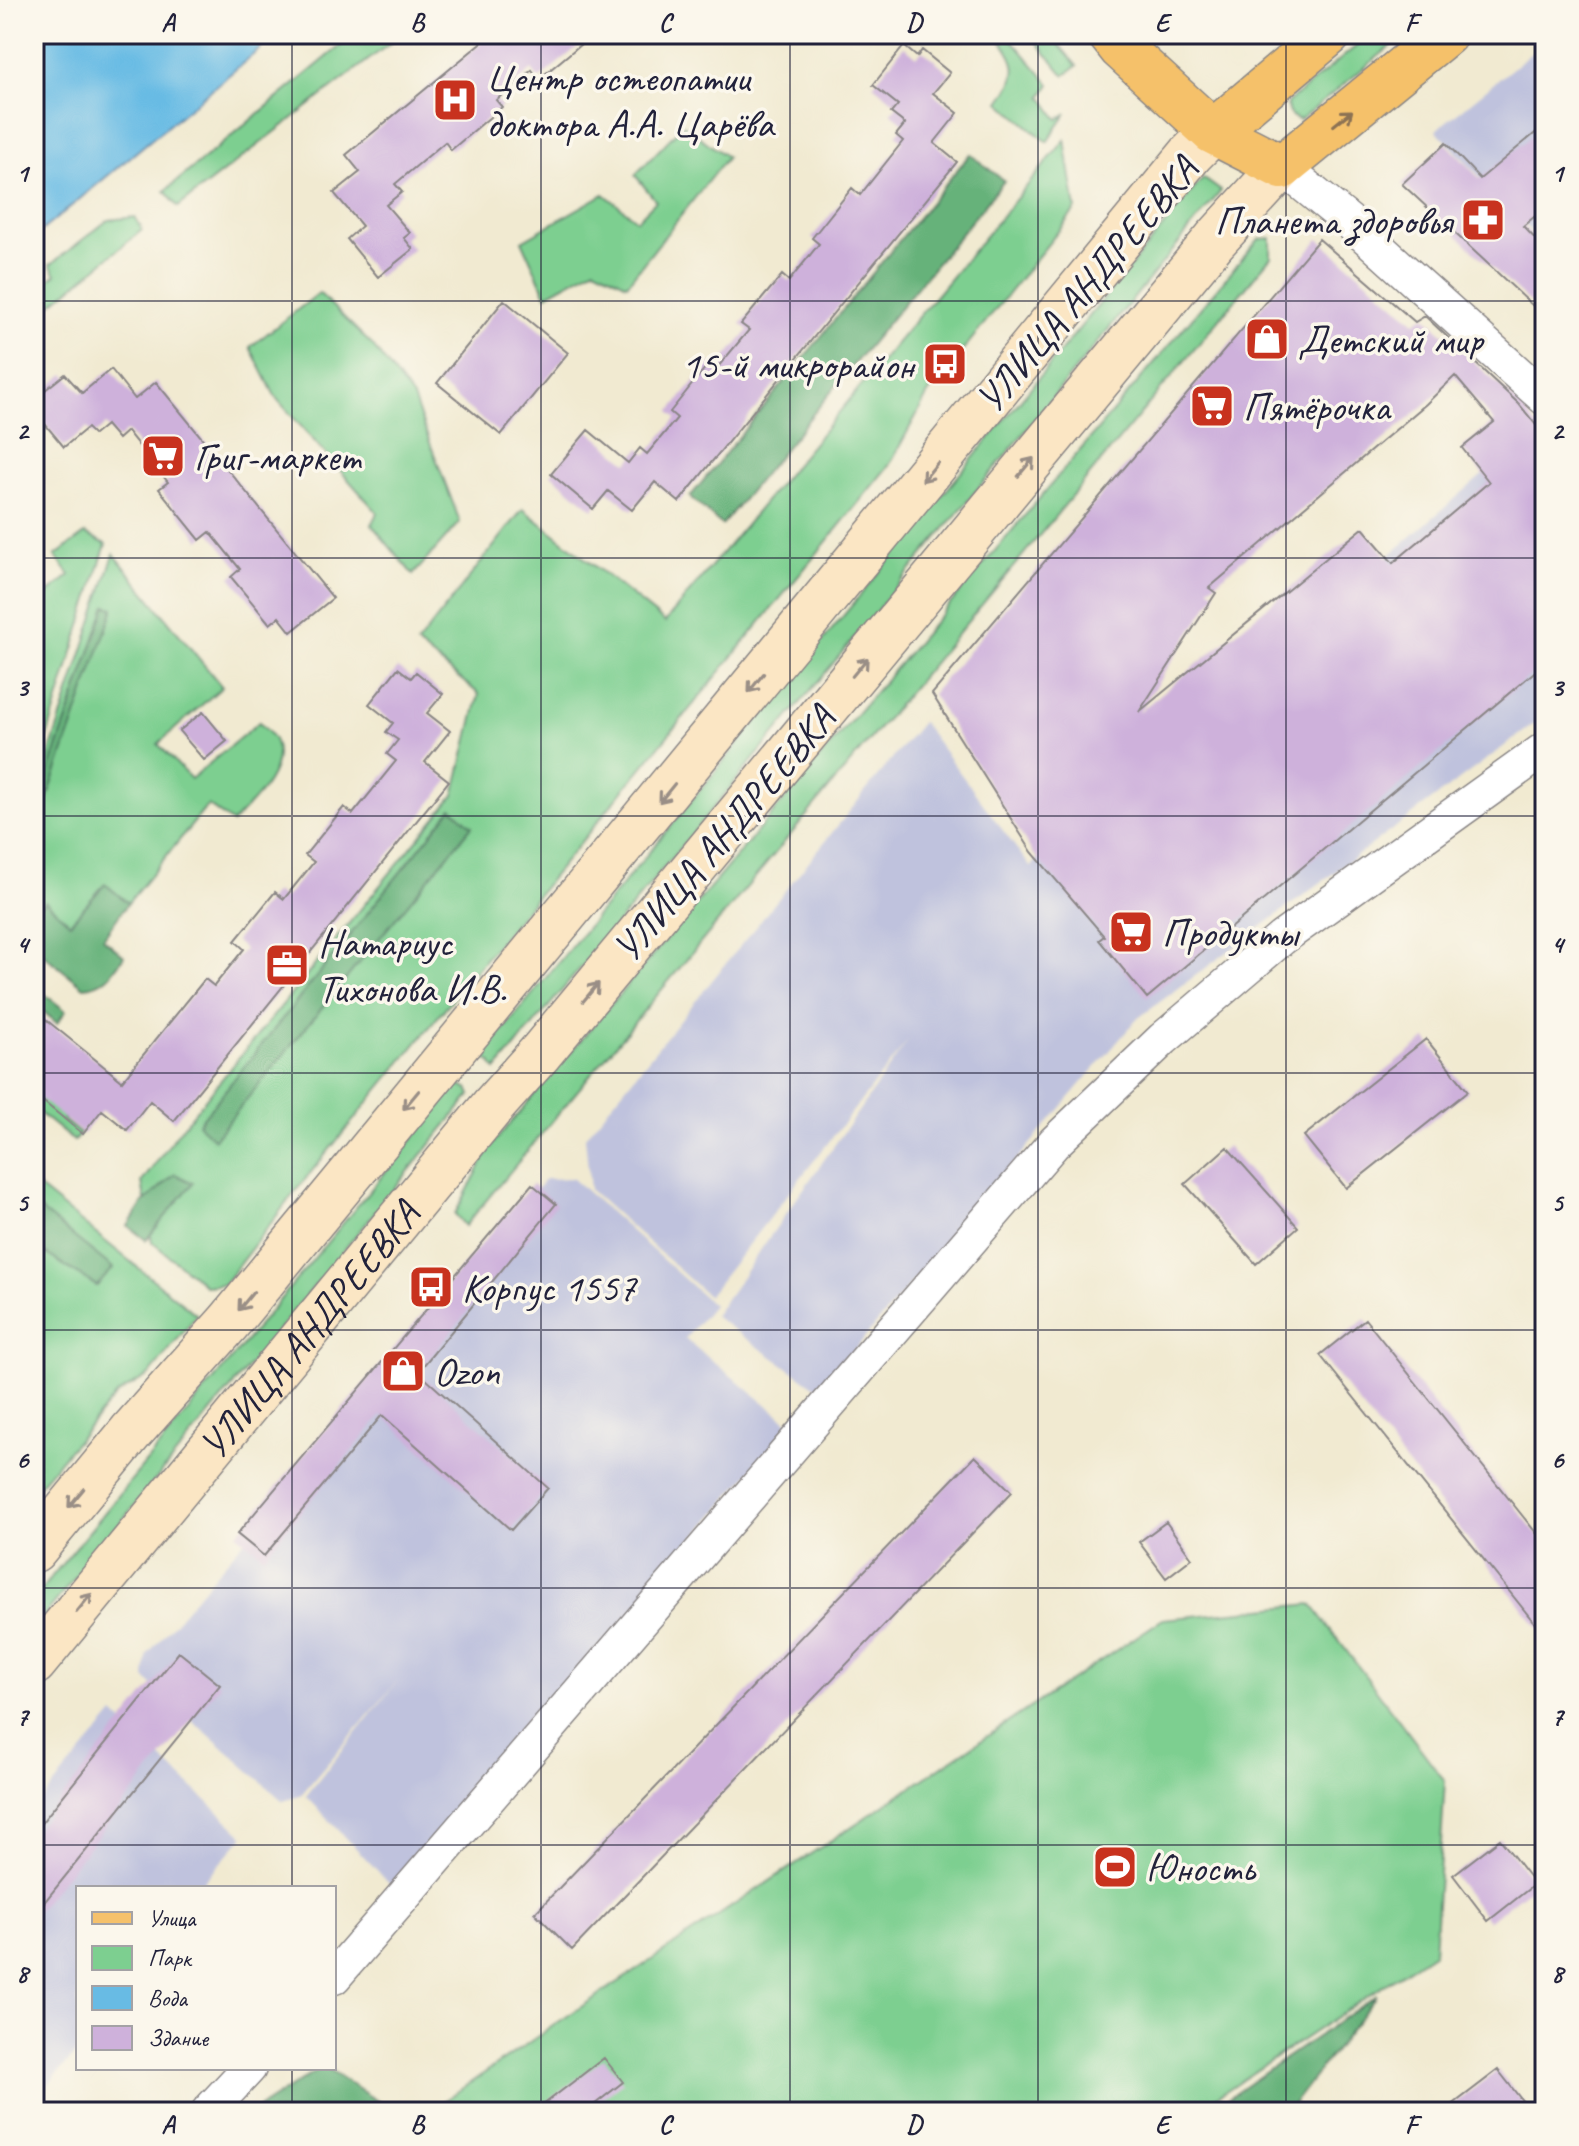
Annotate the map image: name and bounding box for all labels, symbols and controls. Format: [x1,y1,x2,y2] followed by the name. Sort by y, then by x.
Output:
[161,6,176,39] text: A
[410,6,426,39] text: B
[659,6,675,39] text: C
[906,6,924,39] text: D
[1155,6,1173,39] text: E
[1405,6,1423,39] text: F
[486,53,776,149] place label: Центр остеопатии доктора А.А. Царёва
[431,76,479,124] hospital icon: Центр остеопатии доктора А.А. Царёва
[1332,109,1352,127] one-way arrow
[965,145,1210,423] street label: УЛИЦА АНДРЕЕВКА
[16,157,31,190] text: 1
[1551,157,1566,190] text: 1
[1215,196,1455,246] place label: Планета здоровья
[1459,196,1507,244] pharmacy icon: Планета здоровья
[1243,315,1291,363] shop icon: Детский мир
[1298,315,1486,365] place label: Детский мир
[681,340,917,390] place label: 15-й микрорайон
[921,340,969,388] bus stop icon: 15-й микрорайон
[1188,382,1236,430] supermarket icon: Пятёрочка
[1243,382,1393,432] place label: Пятёрочка
[16,414,30,447] text: 2
[1551,414,1565,447] text: 2
[139,432,187,480] supermarket icon: Григ-маркет
[194,432,362,482] place label: Григ-маркет
[1017,457,1035,478] one-way arrow
[921,461,939,482] one-way arrow
[851,657,869,678] one-way arrow
[16,671,30,704] text: 3
[1551,671,1565,704] text: 3
[748,672,765,693] one-way arrow
[602,694,847,972] street label: УЛИЦА АНДРЕЕВКА
[658,782,676,803] one-way arrow
[1107,908,1155,956] supermarket icon: Продукты
[1162,908,1301,958] place label: Продукты
[318,918,507,1014] place label: Натариус Тихонова И.В.
[16,928,31,961] text: 4
[1551,928,1566,961] text: 4
[263,941,311,989] office icon: Натариус Тихонова И.В.
[582,982,600,1003] one-way arrow
[402,1089,420,1110] one-way arrow
[16,1186,30,1219] text: 5
[1551,1186,1565,1219] text: 5
[189,1189,432,1469] street label: УЛИЦА АНДРЕЕВКА
[407,1263,455,1311] bus stop icon: Корпус 1557
[462,1263,638,1313] place label: Корпус 1557
[237,1290,255,1311] one-way arrow
[379,1347,427,1395] shop icon: Ozon
[434,1347,501,1397] place label: Ozon
[16,1443,30,1476] text: 6
[1551,1443,1565,1476] text: 6
[67,1487,85,1508] one-way arrow
[75,1593,92,1614] one-way arrow
[16,1700,30,1733] text: 7
[1551,1700,1565,1733] text: 7
[1091,1843,1139,1891] sports icon: Юность
[1146,1843,1257,1893] place label: Юность
[76,1886,336,2070] legend
[148,1903,197,1933] text: Улица
[148,1943,193,1973] text: Парк
[16,1957,31,1990] text: 8
[1551,1957,1566,1990] text: 8
[148,1983,188,2013] text: Вода
[148,2023,210,2053] text: Здание
[161,2108,176,2141] text: A
[410,2108,426,2141] text: B
[659,2108,675,2141] text: C
[906,2108,924,2141] text: D
[1155,2108,1173,2141] text: E
[1405,2108,1423,2141] text: F

